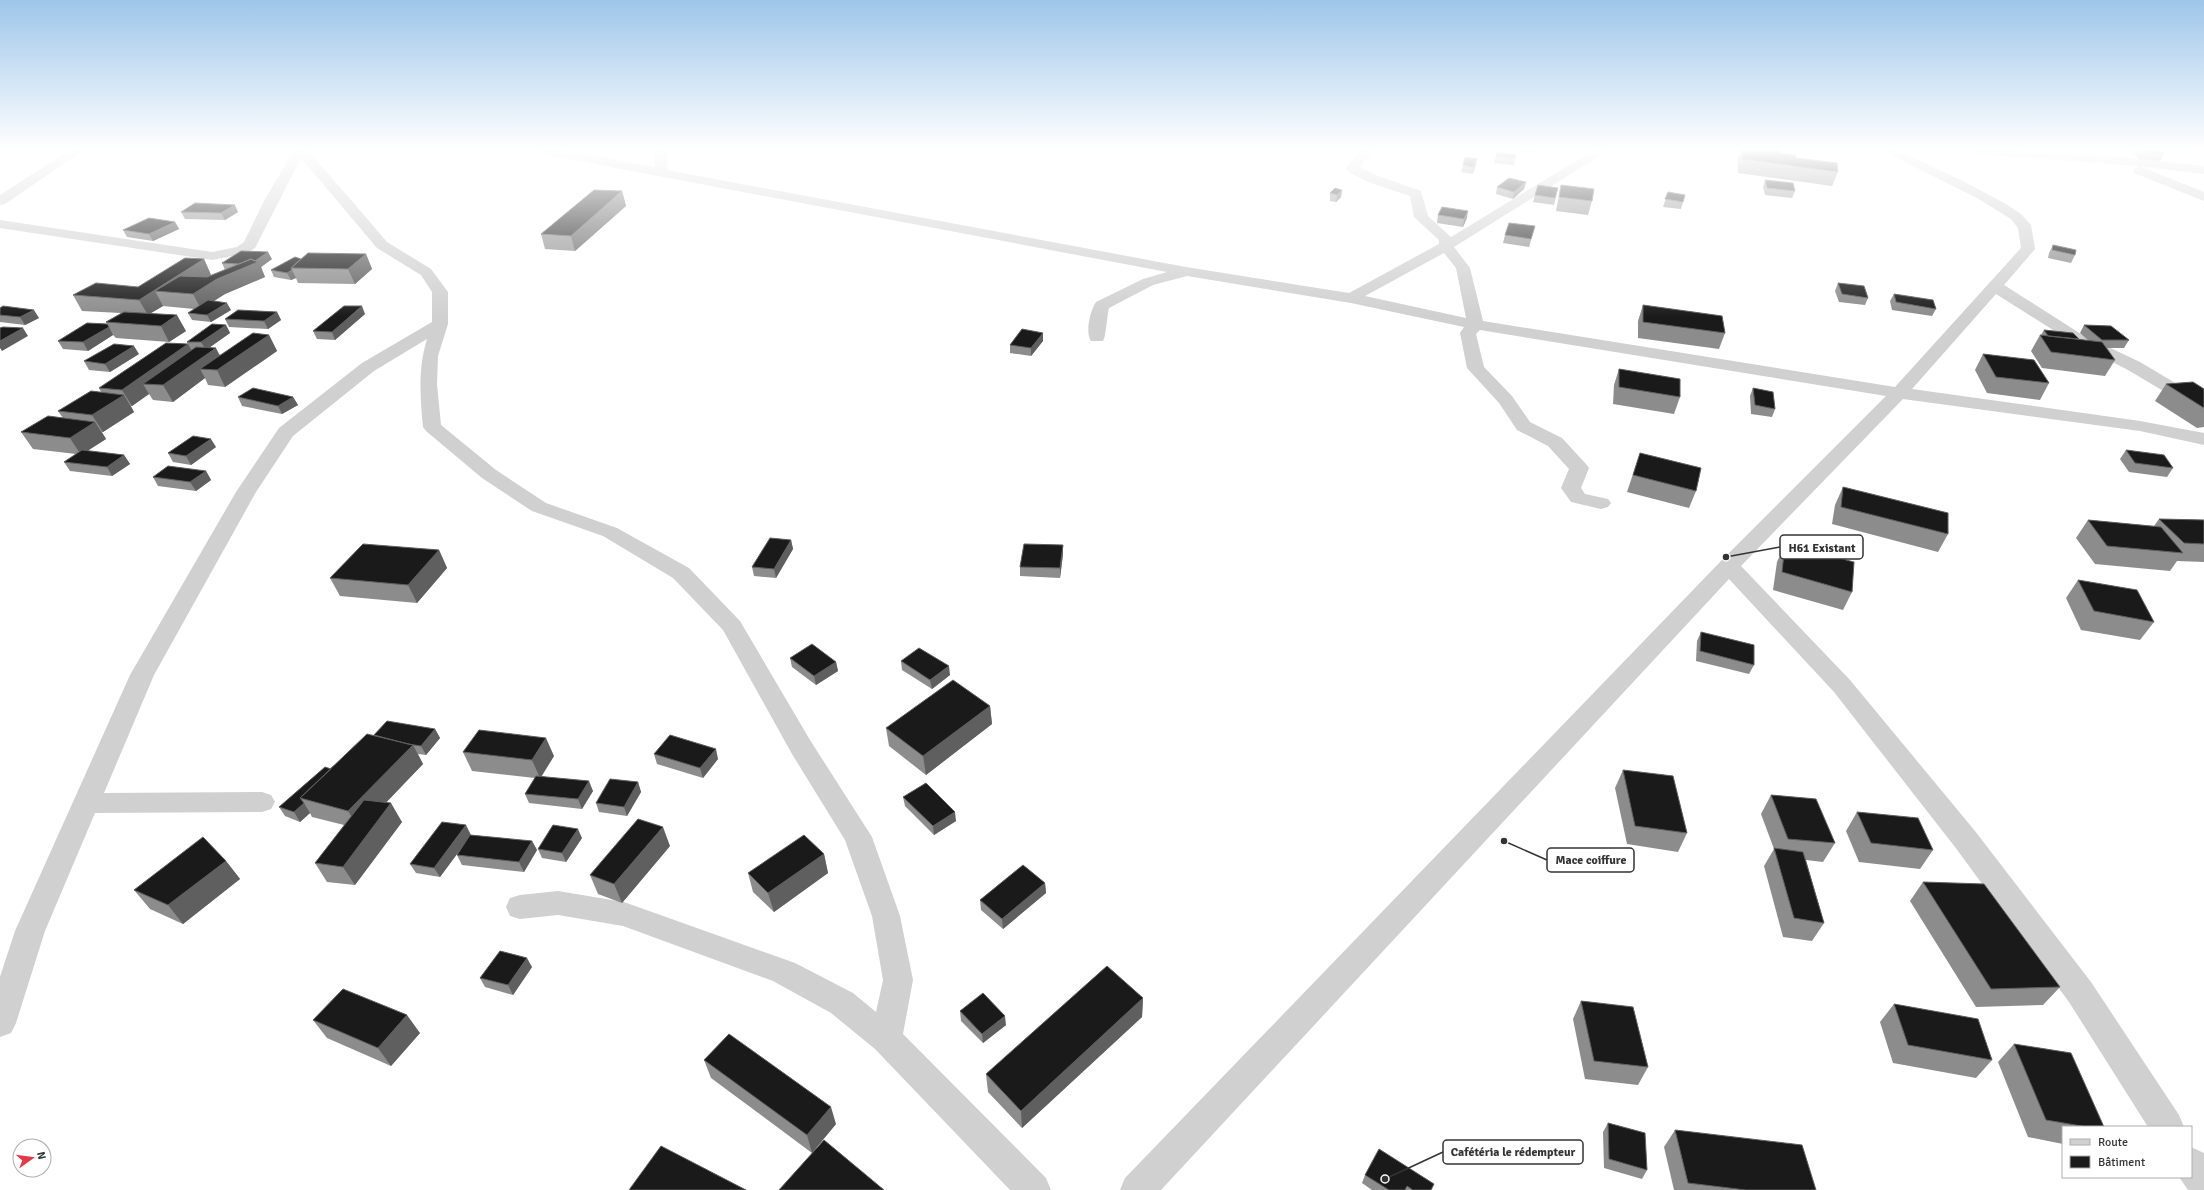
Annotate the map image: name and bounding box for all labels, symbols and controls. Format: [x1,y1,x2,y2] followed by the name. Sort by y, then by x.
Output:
[1780,535,1863,559] callout: H61 Existant
[1788,541,1856,556] text: H61 Existant
[1547,848,1634,872] callout: Mace coiffure
[1556,853,1626,868] text: Mace coiffure
[2062,1126,2192,1178] legend
[2098,1135,2128,1150] text: Route
[12,1138,52,1178] north arrow
[1443,1140,1583,1164] callout: Cafétéria le rédempteur
[1451,1145,1575,1160] text: Cafétéria le rédempteur
[34,1150,48,1161] text: N
[2098,1155,2145,1170] text: Bâtiment

